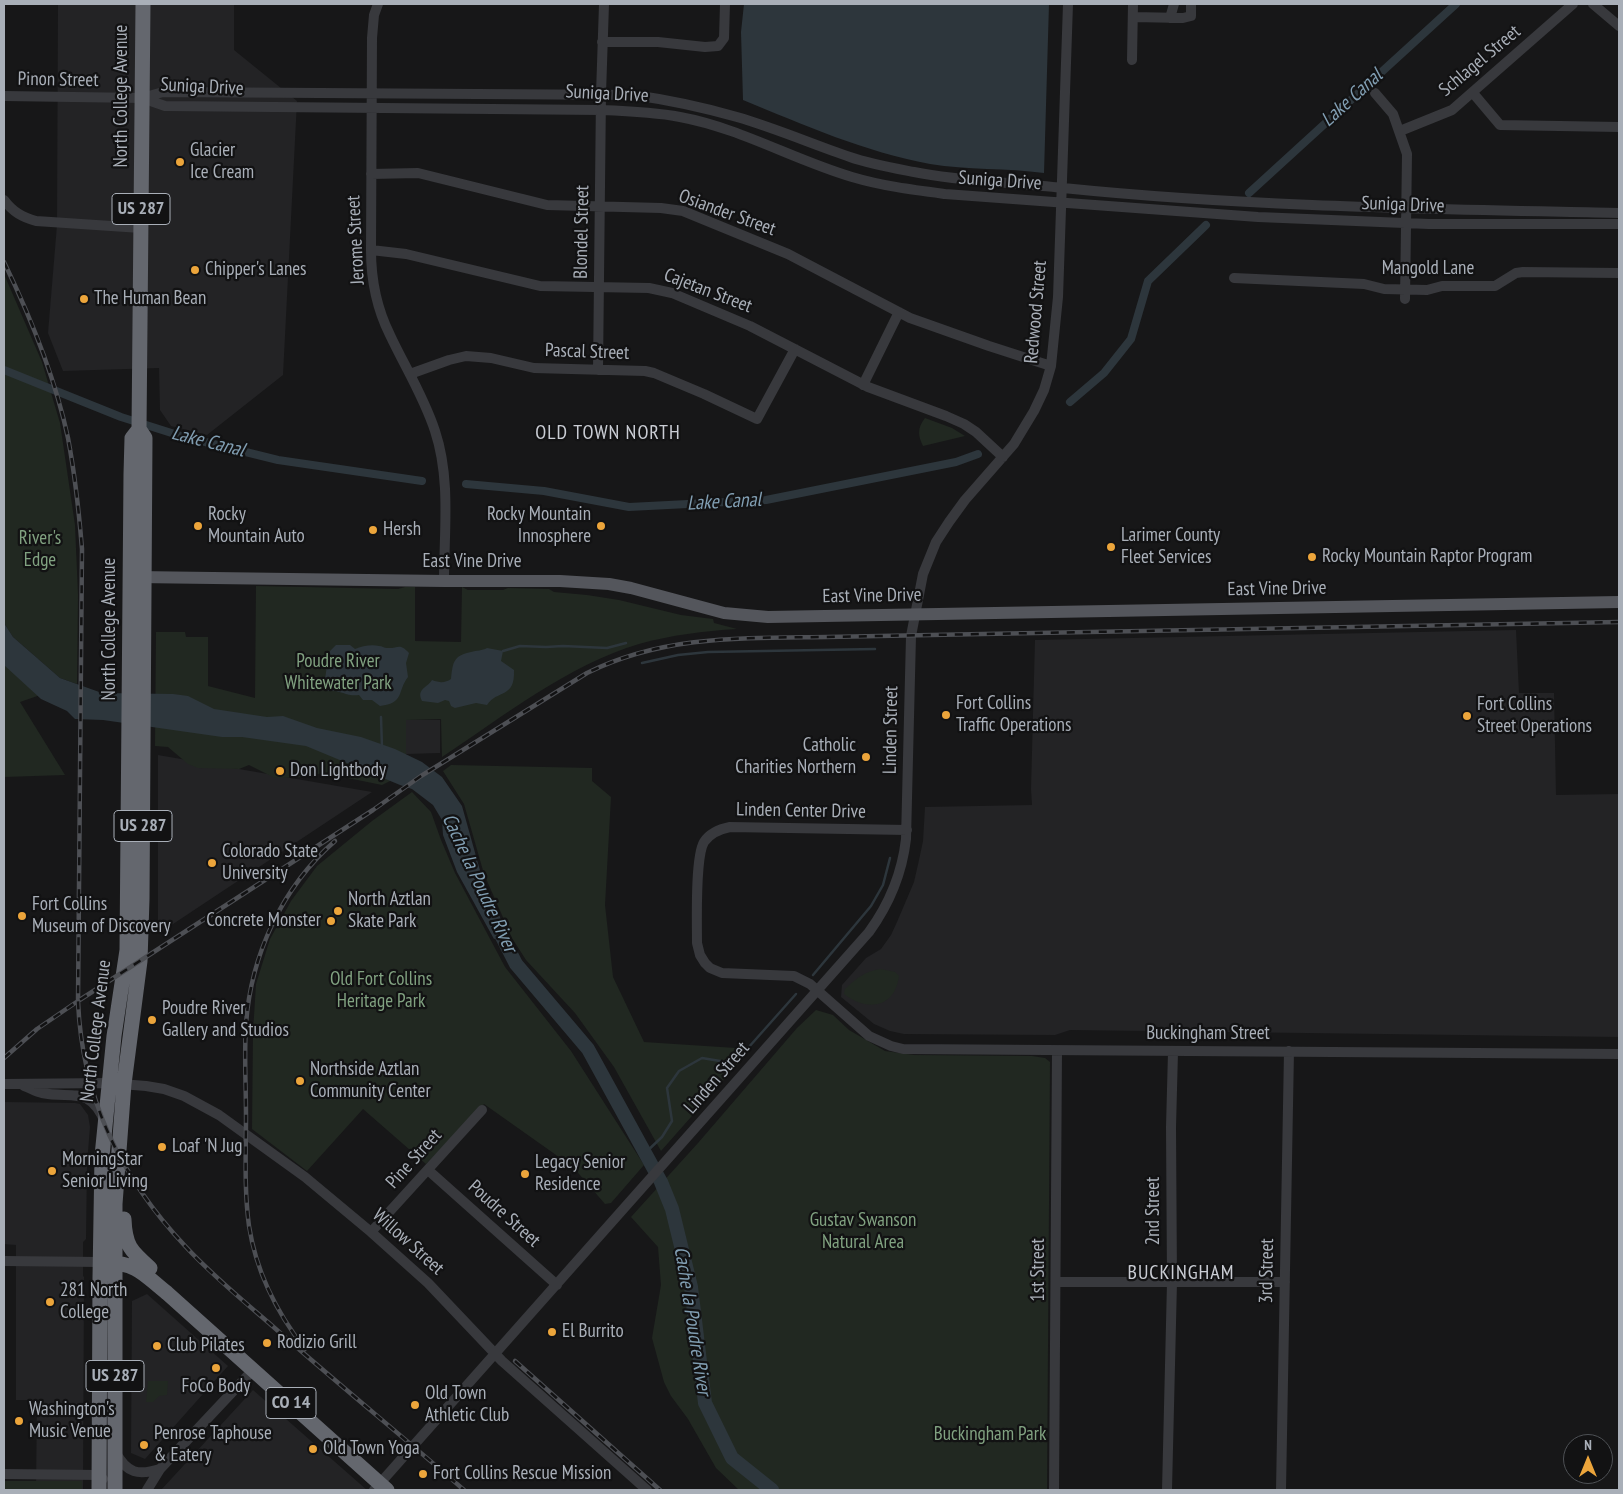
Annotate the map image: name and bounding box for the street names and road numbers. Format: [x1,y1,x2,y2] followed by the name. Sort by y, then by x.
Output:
[1435,20,1525,102] street label: Schlagel Street
[111,25,133,167] street label: North College Avenue
[17,68,99,92] street label: Pinon Street
[160,73,244,101] street label: Suniga Drive
[565,80,649,108] street label: Suniga Drive
[958,167,1042,195] street label: Suniga Drive
[570,185,594,279] street label: Blondel Street
[675,185,779,241] street label: Osiander Street
[1361,192,1445,218] street label: Suniga Drive
[112,193,170,224] road number: US 287
[342,195,370,285] street label: Jerome Street
[1382,258,1474,280] street label: Mangold Lane
[1020,259,1052,365] street label: Redwood Street
[661,264,755,318] street label: Cajetan Street
[545,339,629,365] street label: Pascal Street
[422,551,522,573] street label: East Vine Drive
[99,558,121,700] street label: North College Avenue
[1227,577,1327,601] street label: East Vine Drive
[822,584,922,608] street label: East Vine Drive
[879,686,903,774] street label: Linden Street
[736,798,866,824] street label: Linden Center Drive
[114,810,172,841] road number: US 287
[76,959,116,1103] street label: North College Avenue
[1146,1023,1270,1045] street label: Buckingham Street
[679,1037,755,1119] street label: Linden Street
[381,1125,447,1193] street label: Pine Street
[463,1176,545,1252] street label: Poudre Street
[1143,1177,1165,1245] street label: 2nd Street
[368,1204,448,1280] street label: Willow Street
[1028,1238,1050,1302] street label: 1st Street
[1255,1238,1279,1304] street label: 3rd Street
[86,1360,144,1392] road number: US 287
[266,1388,316,1419] road number: CO 14

